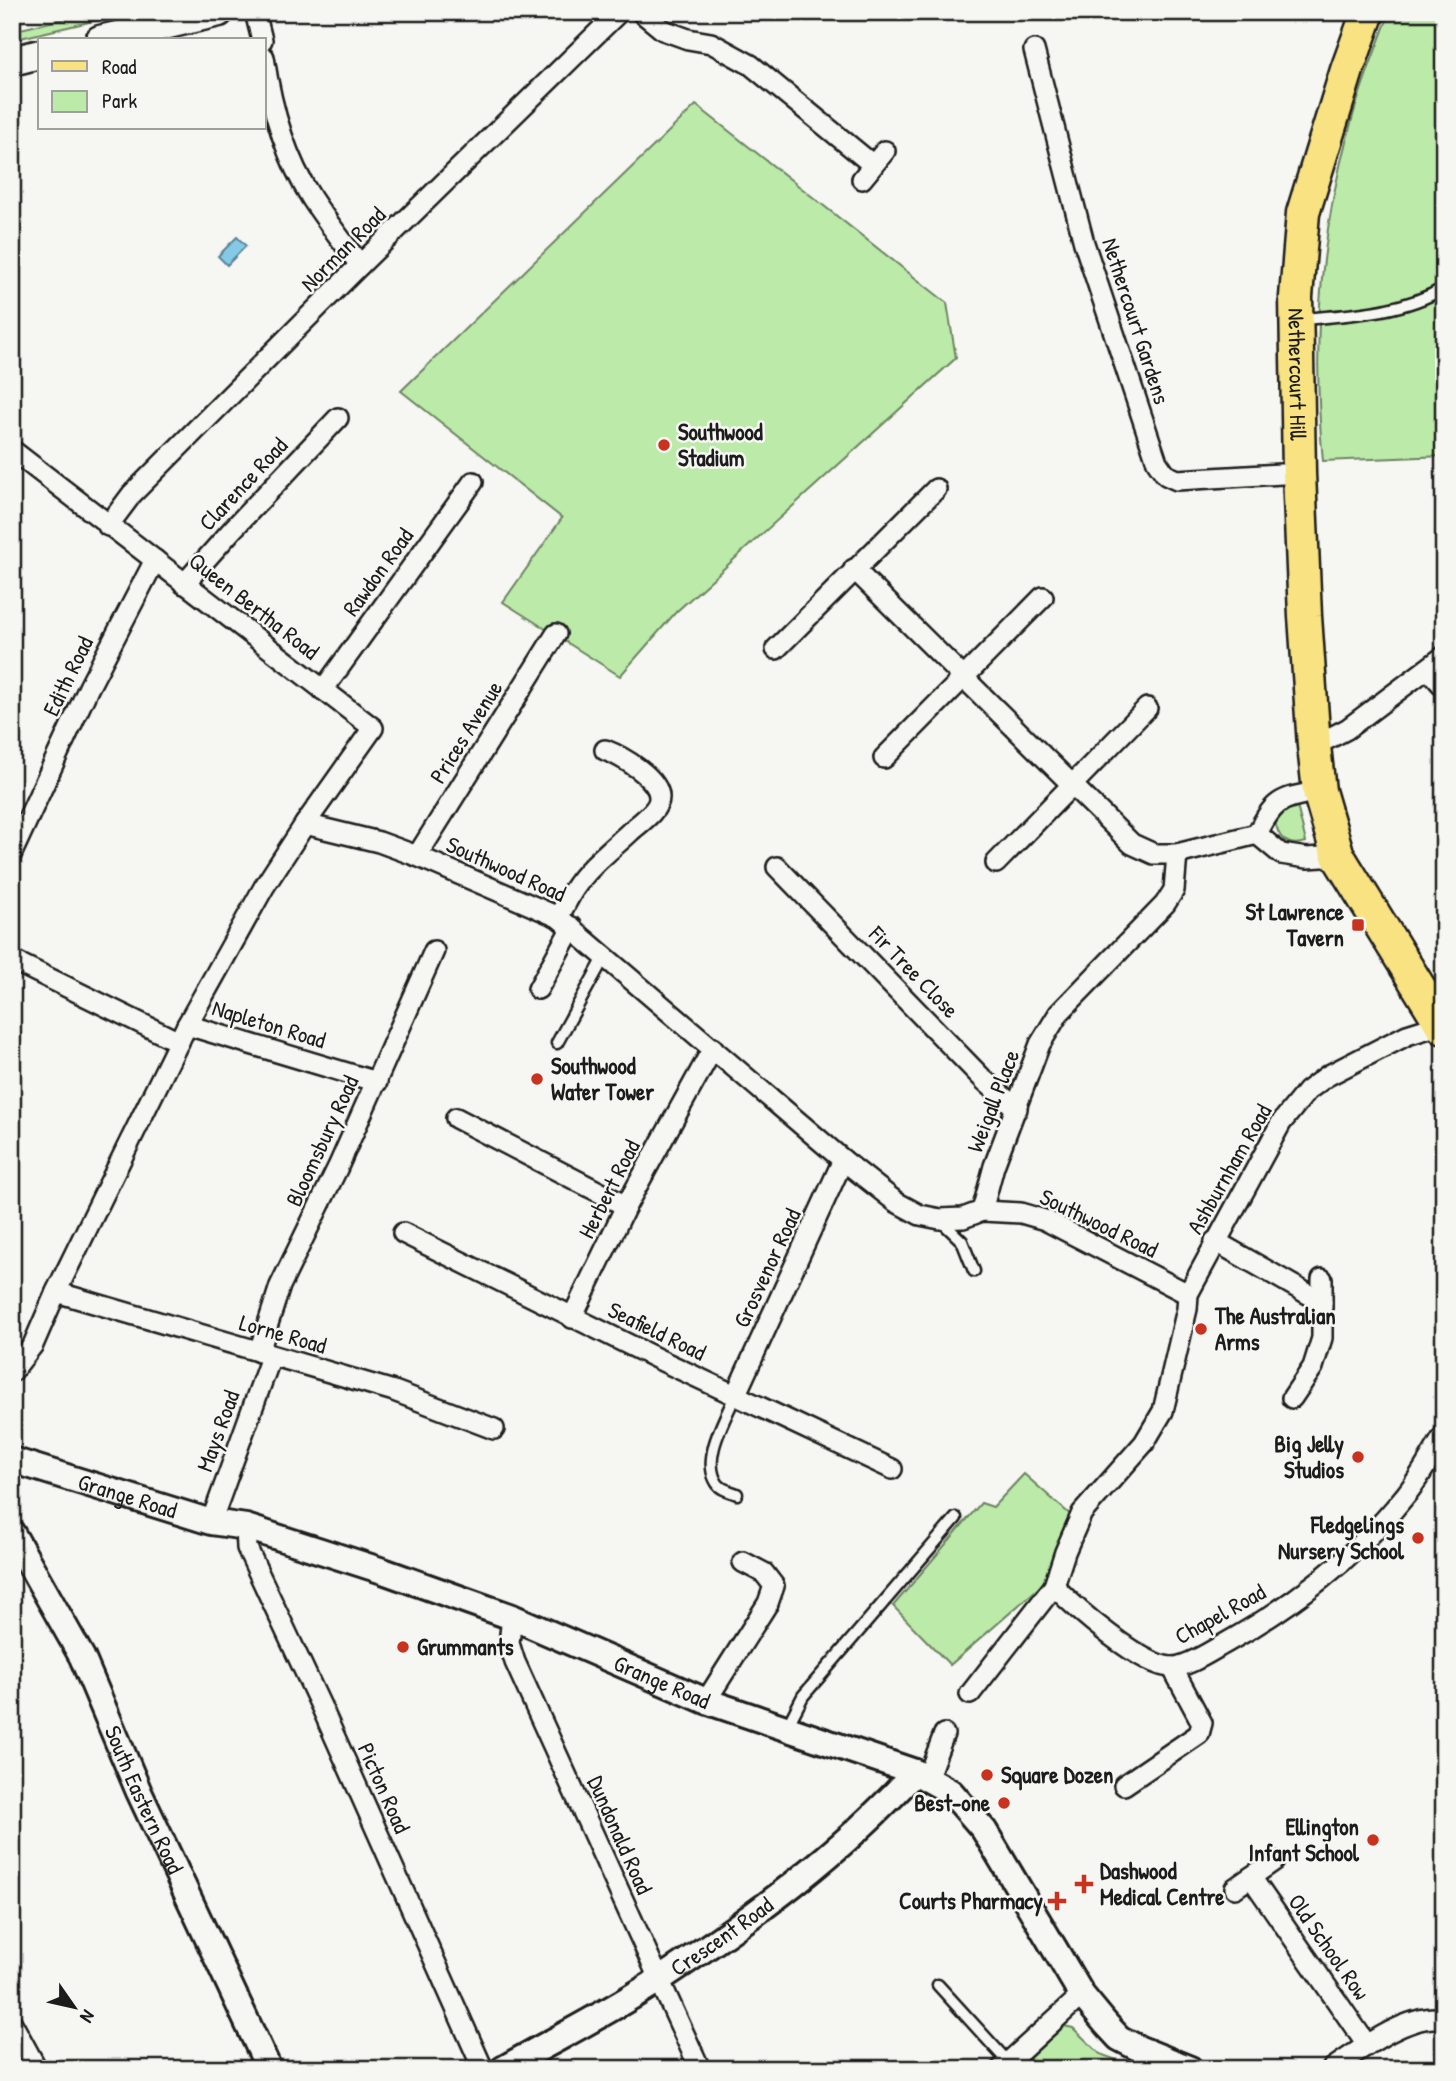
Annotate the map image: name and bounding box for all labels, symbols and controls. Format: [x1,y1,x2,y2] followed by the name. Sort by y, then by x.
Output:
[38,38,266,130] legend
[102,52,136,81] text: Road
[102,86,137,115] text: Park
[293,199,392,298] street label: Norman Road
[1095,234,1178,408] street label: Nethercourt Gardens
[1281,308,1314,442] street label: Nethercourt Hill
[678,416,763,473] place label: Southwood Stadium
[191,430,294,537] street label: Clarence Road
[656,437,672,453] marker: Southwood Stadium
[335,521,420,622] street label: Rawdon Road
[183,545,326,666] street label: Queen Bertha Road
[35,631,100,721] street label: Edith Road
[422,674,509,789] street label: Prices Avenue
[442,828,571,909] street label: Southwood Road
[1246,896,1345,953] place label: St Lawrence Tavern
[1350,917,1366,933] marker: St Lawrence Tavern
[862,918,966,1025] street label: Fir Tree Close
[209,992,330,1055] street label: Napleton Road
[959,1045,1026,1156] street label: Weigall Place
[551,1050,654,1107] place label: Southwood Water Tower
[278,1070,365,1211] street label: Bloomsbury Road
[529,1071,545,1087] marker: Southwood Water Tower
[1179,1098,1278,1239] street label: Ashburnham Road
[570,1134,647,1244] street label: Herbert Road
[1035,1181,1163,1264] street label: Southwood Road
[725,1203,808,1332] street label: Grosvenor Road
[603,1294,711,1368] street label: Seafield Road
[1214,1300,1336,1357] place label: The Australian Arms
[236,1306,330,1361] street label: Lorne Road
[1193,1321,1209,1337] marker: The Australian Arms
[189,1386,247,1476] street label: Mays Road
[1274,1428,1344,1485] place label: Big Jelly Studios
[1350,1449,1366,1465] marker: Big Jelly Studios
[74,1466,181,1525] street label: Grange Road
[1278,1509,1405,1567] place label: Fledgelings Nursery School
[1410,1530,1426,1546] marker: Fledgelings Nursery School
[1169,1576,1271,1651] street label: Chapel Road
[417,1631,514,1662] place label: Grummants
[395,1639,411,1655] marker: Grummants
[609,1647,715,1716] street label: Grange Road
[98,1721,191,1879] street label: South Eastern Road
[351,1738,418,1838] street label: Picton Road
[1001,1759,1113,1791] place label: Square Dozen
[979,1767,995,1783] marker: Square Dozen
[581,1771,660,1899] street label: Dundonald Road
[914,1787,991,1818] place label: Best-one
[996,1795,1012,1811] marker: Best-one
[1249,1811,1360,1868] place label: Ellington Infant School
[1365,1832,1381,1848] marker: Ellington Infant School
[1100,1855,1225,1912] place label: Dashwood Medical Centre
[1074,1874,1094,1894] marker: Dashwood Medical Centre
[899,1885,1043,1917] place label: Courts Pharmacy
[1282,1888,1377,2006] street label: Old School Row
[664,1889,779,1983] street label: Crescent Road
[1049,1893,1065,1909] marker: Courts Pharmacy
[38,1972,108,2042] north arrow
[74,2005,102,2028] text: N

